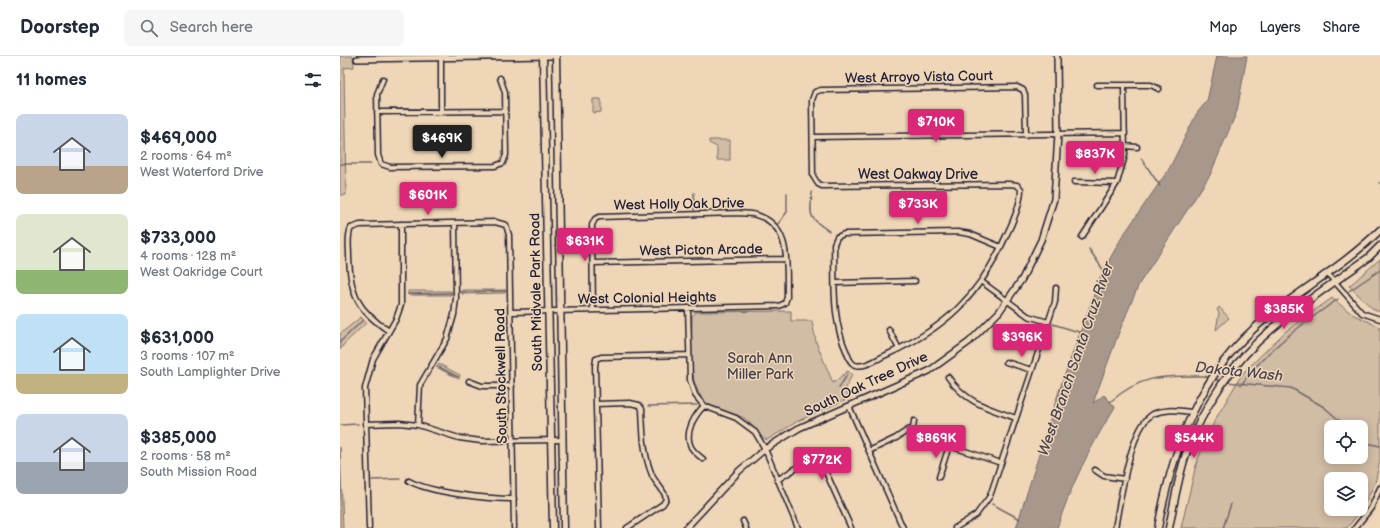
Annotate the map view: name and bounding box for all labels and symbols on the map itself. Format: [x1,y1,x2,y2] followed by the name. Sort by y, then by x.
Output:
[845,67,994,87] street label: West Arroyo Vista Court
[908,109,964,143] pin: $710K
[414,125,470,159] pin: $469K
[1067,141,1123,175] pin: $837K
[858,166,978,183] street label: West Oakway Drive
[400,182,456,216] pin: $601K
[890,191,946,225] pin: $733K
[613,194,745,214] street label: West Holly Oak Drive
[526,213,546,371] street label: South Midvale Park Road
[557,228,613,262] pin: $631K
[639,240,763,260] street label: West Picton Arcade
[1034,258,1119,458] water label: West Branch Santa Cruz River
[577,288,717,308] street label: West Colonial Heights
[1256,296,1312,330] pin: $385K
[491,308,511,444] street label: South Stockwell Road
[994,324,1050,358] pin: $396K
[802,348,930,420] street label: South Oak Tree Drive
[727,350,793,383] park label: Sarah Ann Miller Park
[1194,358,1284,386] water label: Dakota Wash
[908,425,964,459] pin: $869K
[1166,425,1222,459] pin: $544K
[794,447,850,481] pin: $772K

